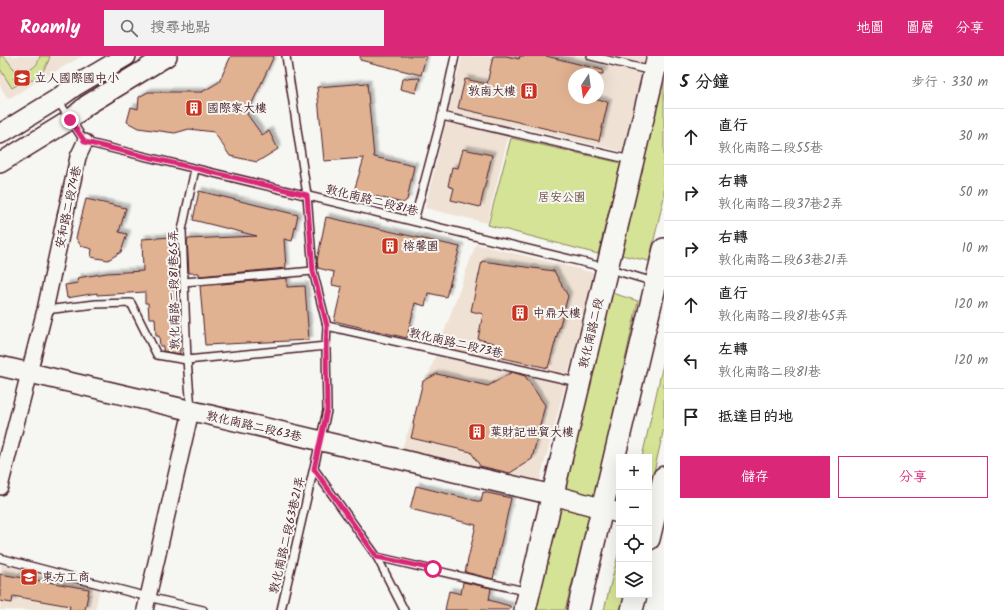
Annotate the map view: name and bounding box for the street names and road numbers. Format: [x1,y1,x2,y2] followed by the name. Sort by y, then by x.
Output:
[50,164,87,250] street label: 安和路二段74巷
[323,180,420,221] street label: 敦化南路二段81巷
[164,230,185,350] street label: 敦化南路二段81巷65弄
[574,296,609,370] street label: 敦化南路二段
[407,323,505,364] street label: 敦化南路二段73巷
[204,406,304,447] street label: 敦化南路二段63巷
[265,474,310,596] street label: 敦化南路二段63巷21弄

